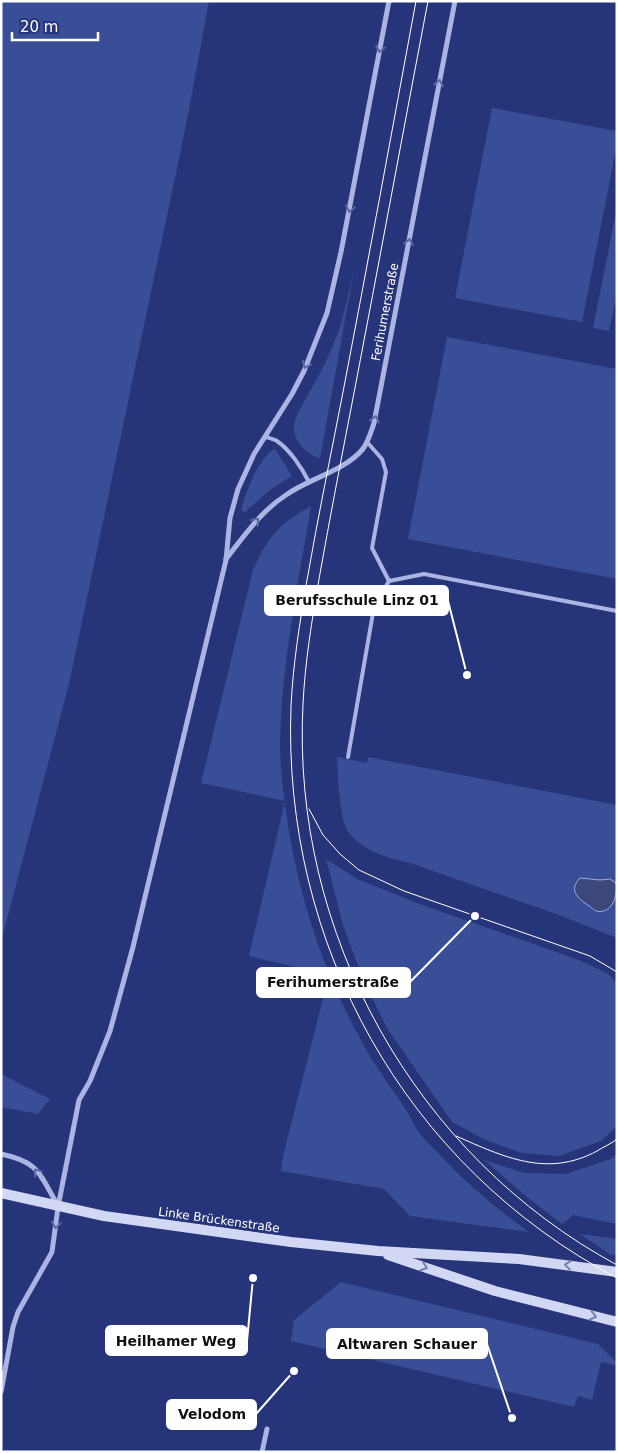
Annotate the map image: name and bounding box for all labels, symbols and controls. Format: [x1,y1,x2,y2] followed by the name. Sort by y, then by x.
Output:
[12,10,99,42] scale bar
[20,18,58,36] text: 20 m
[375,45,386,54] one-way arrow
[434,78,444,87] one-way arrow
[345,204,355,213] one-way arrow
[403,238,414,247] one-way arrow
[369,262,401,362] street label: Ferihumerstraße
[302,360,313,369] one-way arrow
[369,415,380,424] one-way arrow
[250,518,259,527] one-way arrow
[265,586,448,615] callout: Berufsschule Linz 01
[275,592,439,608] text: Berufsschule Linz 01
[257,968,410,997] callout: Ferihumerstraße
[267,974,399,990] text: Ferihumerstraße
[34,1168,43,1178] one-way arrow
[157,1205,281,1235] street label: Linke Brückenstraße
[51,1222,62,1230] one-way arrow
[564,1261,573,1271] one-way arrow
[419,1262,428,1272] one-way arrow
[588,1310,596,1320] one-way arrow
[106,1326,247,1355] callout: Heilhamer Weg
[327,1329,487,1358] callout: Altwaren Schauer
[116,1333,236,1349] text: Heilhamer Weg
[337,1336,477,1352] text: Altwaren Schauer
[167,1400,256,1429] callout: Velodom
[178,1406,246,1422] text: Velodom

